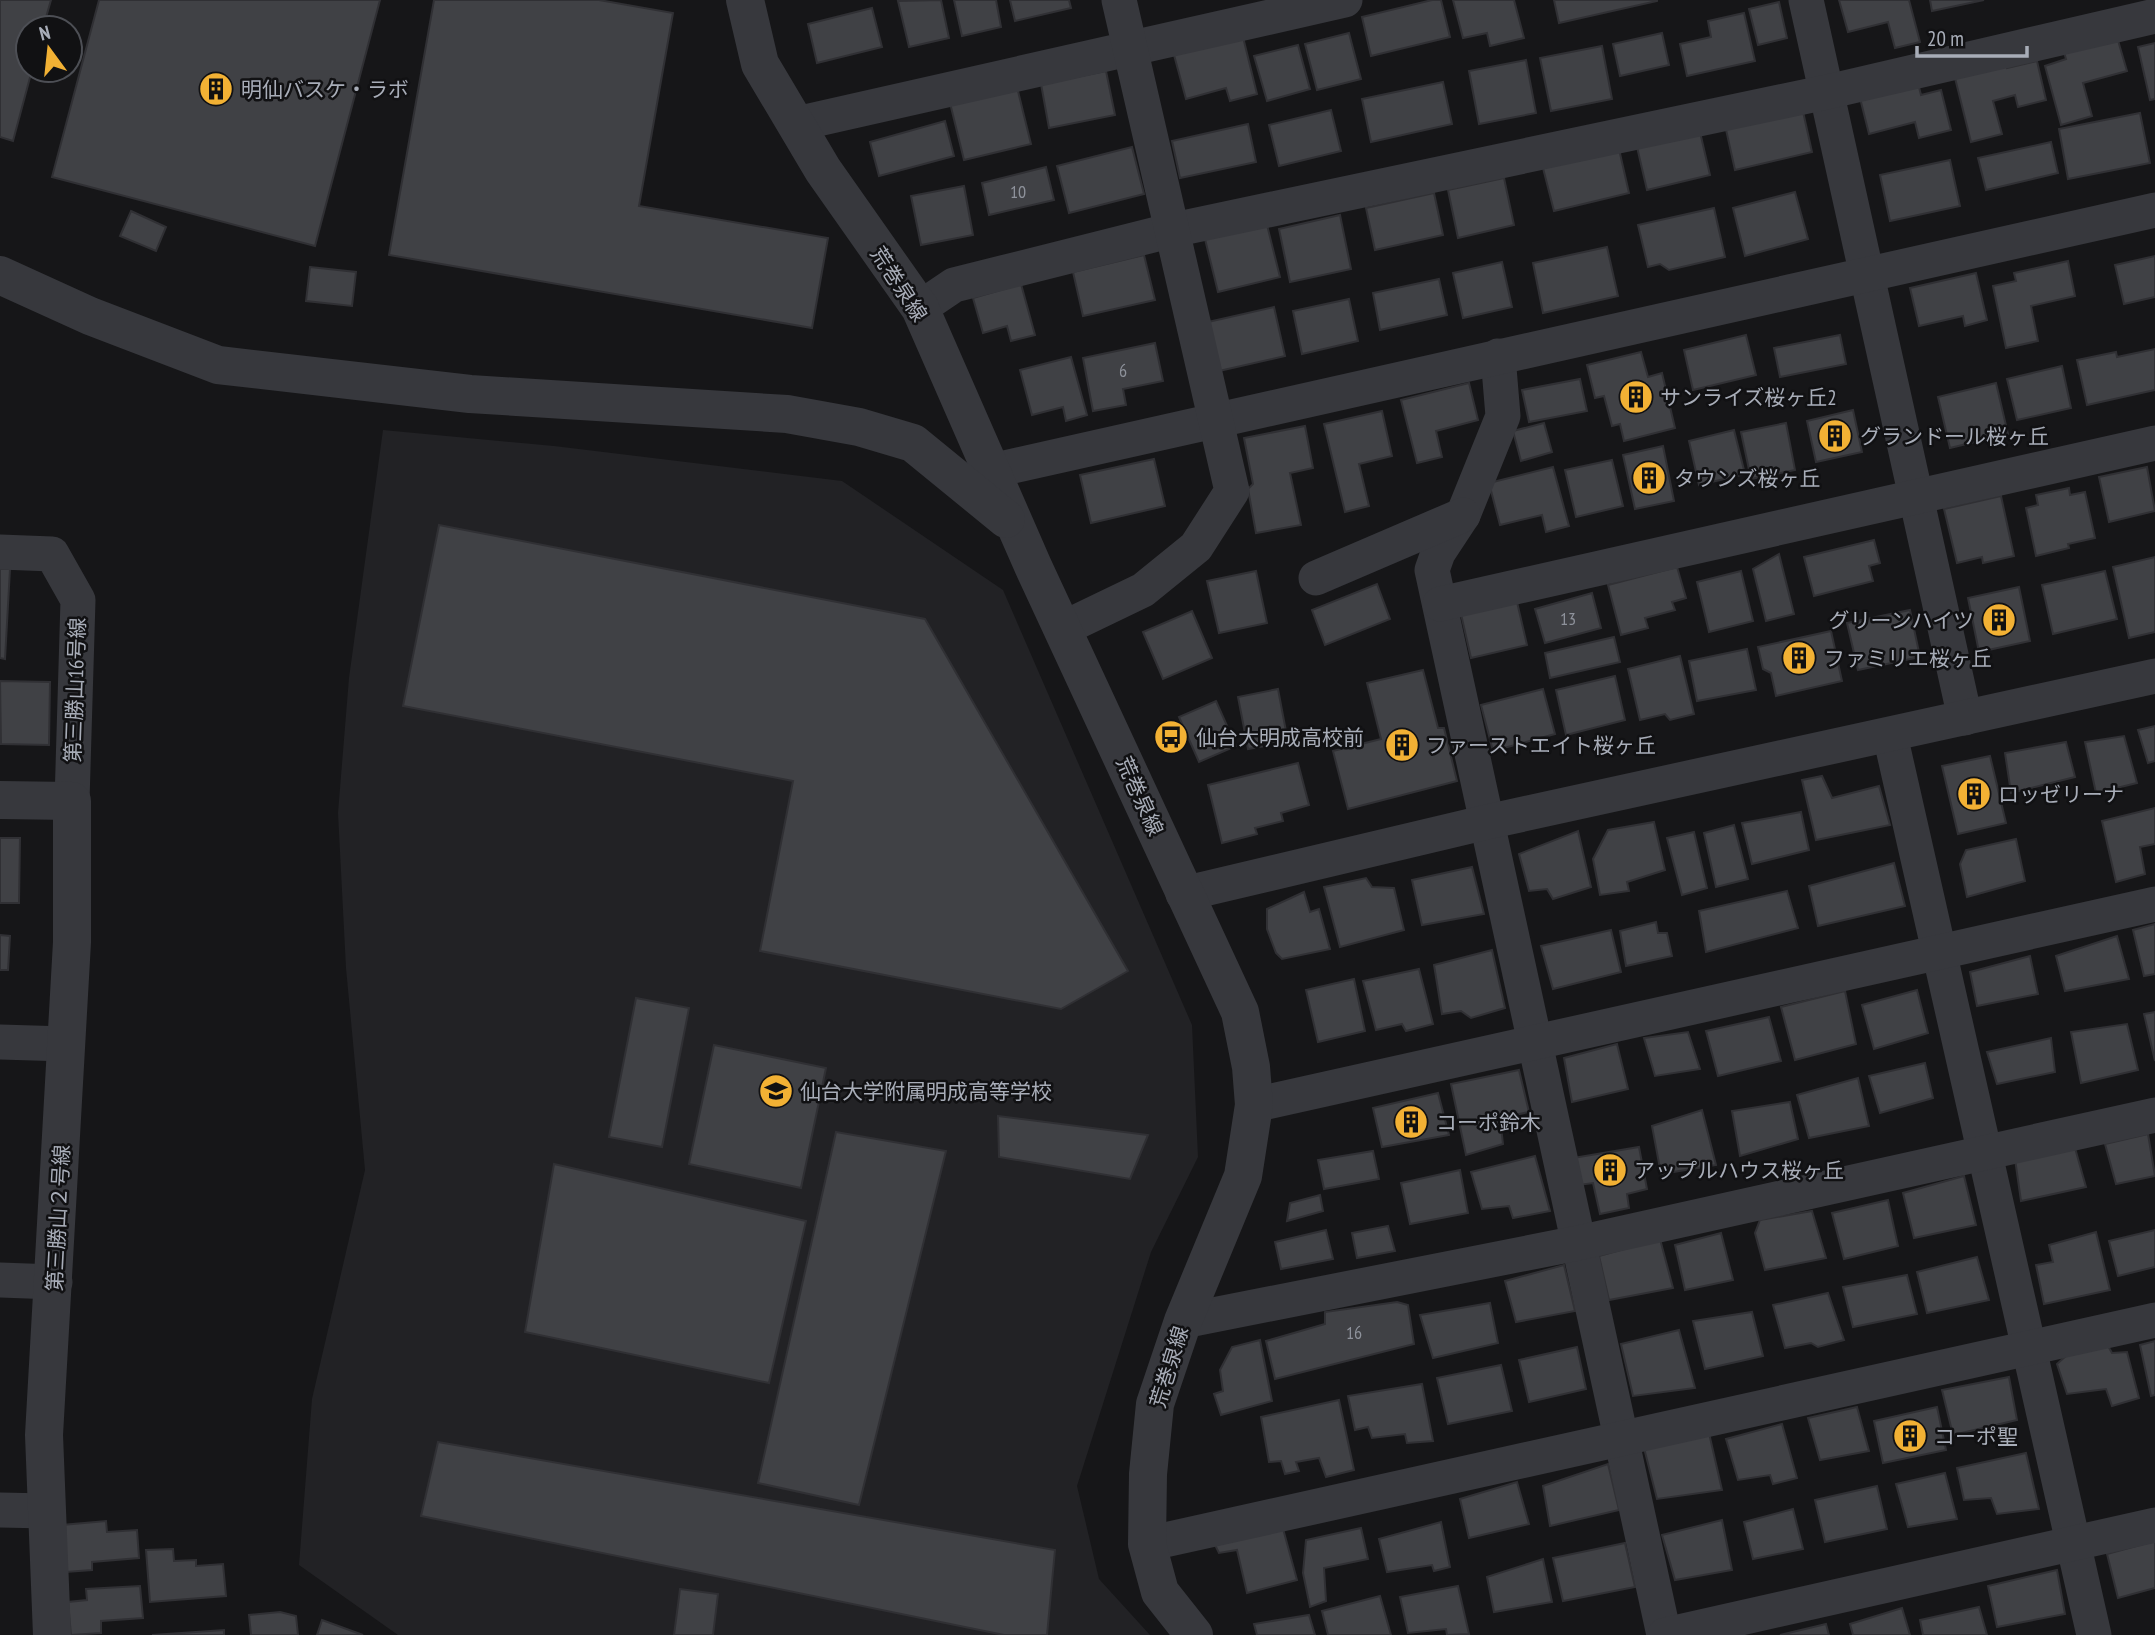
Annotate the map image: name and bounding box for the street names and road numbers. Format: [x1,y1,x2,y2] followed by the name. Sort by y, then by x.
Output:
[865,241,933,327] street label: 荒巻泉線
[59,617,91,763] street label: 第三勝山16号線
[1111,752,1169,840] street label: 荒巻泉線
[41,1144,75,1292] street label: 第三勝山２号線
[1144,1323,1194,1411] street label: 荒巻泉線

